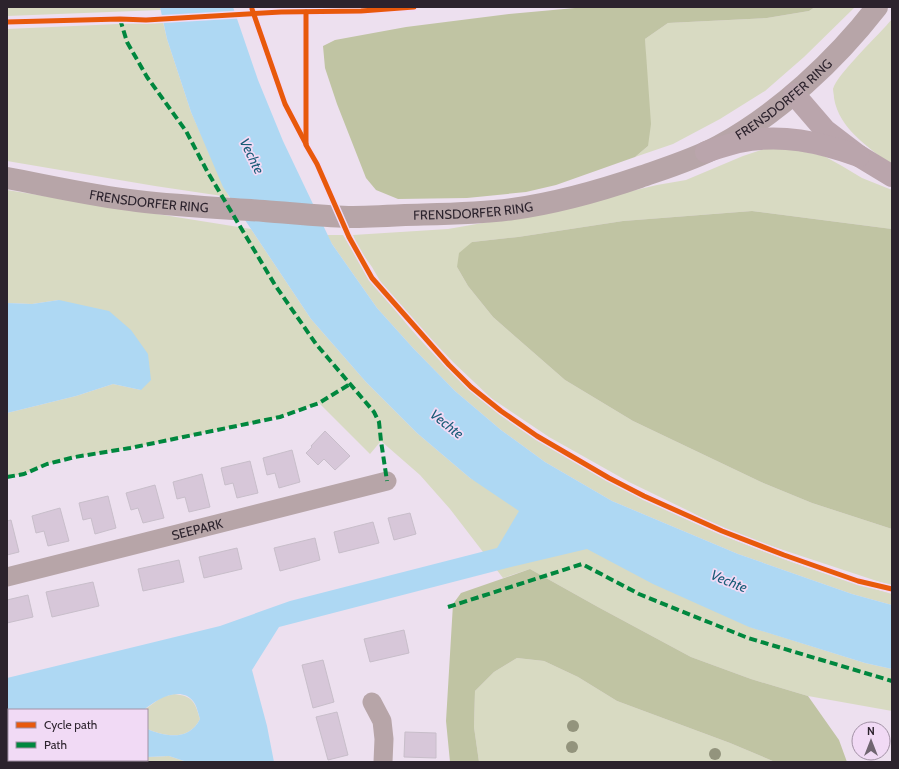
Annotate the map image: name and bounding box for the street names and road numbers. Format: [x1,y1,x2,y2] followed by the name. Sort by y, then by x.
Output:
[732,55,835,143] street label: FRENSDORFER RING
[88,186,209,215] street label: FRENSDORFER RING
[413,198,534,223] street label: FRENSDORFER RING
[170,515,225,543] street label: SEEPARK

